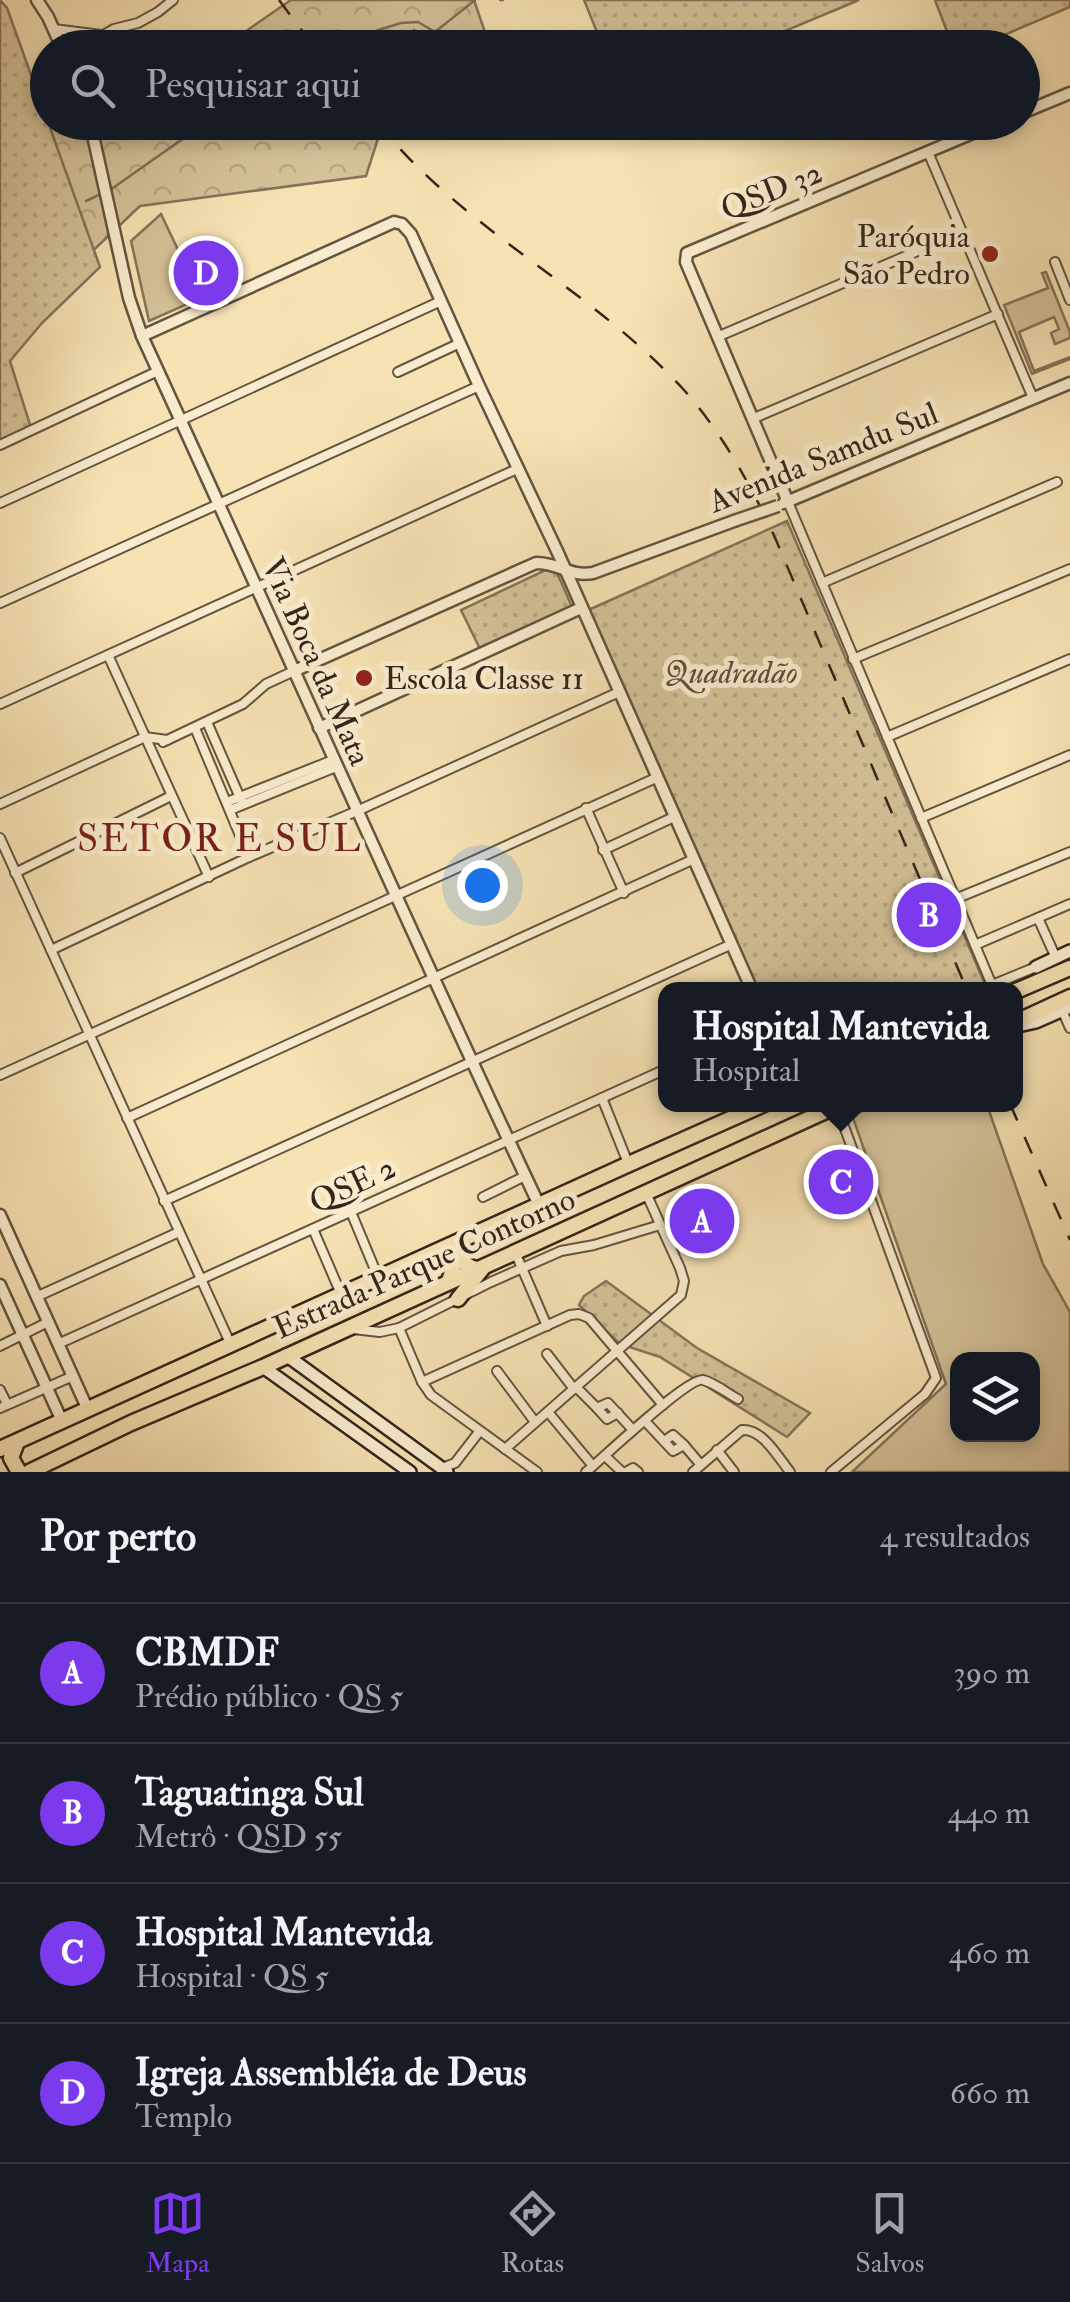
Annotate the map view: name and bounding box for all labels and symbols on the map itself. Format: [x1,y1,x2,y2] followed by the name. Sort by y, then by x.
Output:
[715,153,828,229] street label: QSD 32
[843,217,971,294] place label: Paróquia São Pedro
[174,236,238,310] pin: D
[979,243,1001,265] marker: Paróquia São Pedro
[702,394,944,523] street label: Avenida Samdu Sul
[252,551,380,772] street label: Via Boca da Mata
[664,653,798,694] park label: Quadradão
[384,659,584,699] place label: Escola Classe 11
[353,667,375,689] marker: Escola Classe 11
[77,815,363,863] district label: SETOR E SUL
[457,860,508,911] your location
[896,878,962,952] pin: B
[808,1144,874,1220] pin: C
[303,1148,402,1222] street label: QSE 2
[267,1179,581,1348] street label: Estrada Parque Contorno
[670,1184,734,1258] pin: A

